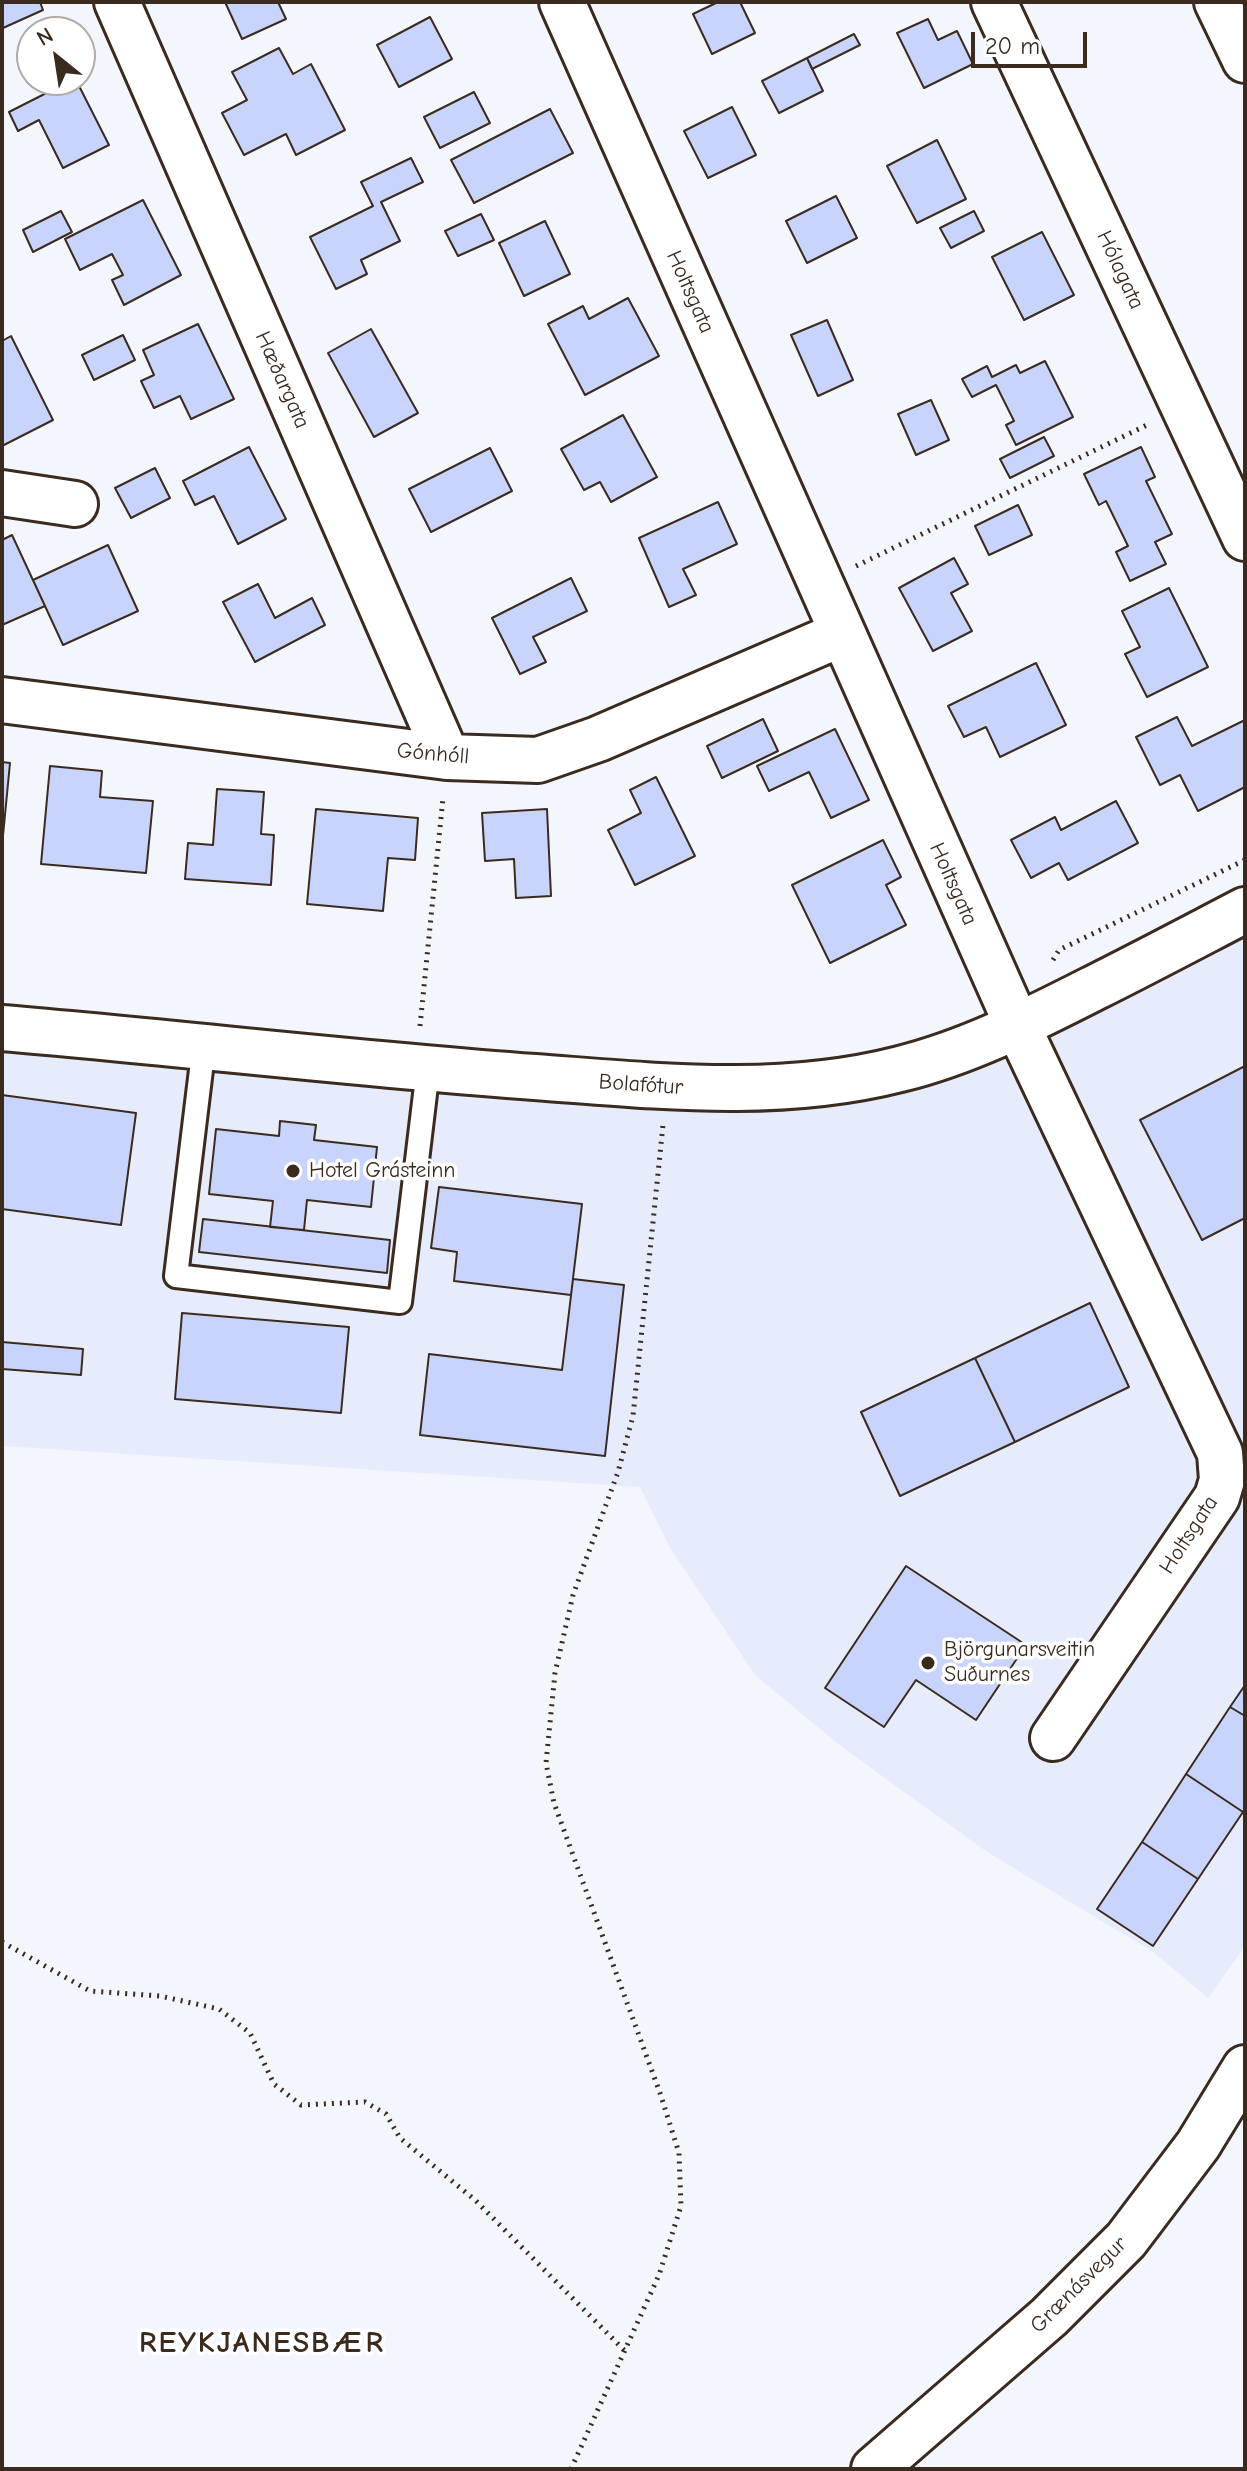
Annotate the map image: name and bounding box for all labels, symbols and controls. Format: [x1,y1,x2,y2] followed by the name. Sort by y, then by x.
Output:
[16,16,96,96] north arrow
[975,16,1091,66] scale bar
[32,22,58,52] text: N
[985,32,1040,60] text: 20 m
[1090,226,1150,314] street label: Hólagata
[660,247,720,337] street label: Holtsgata
[249,327,315,433] street label: Hæðargata
[396,738,470,770] street label: Gónhóll
[923,839,983,929] street label: Holtsgata
[598,1069,684,1101] street label: Bolafótur
[309,1158,456,1184] place label: Hotel Grásteinn
[284,1162,302,1180] marker: Hotel Grásteinn
[1154,1491,1224,1579] street label: Holtsgata
[944,1637,1095,1688] place label: Björgunarsveitin Suðurnes
[919,1654,937,1672] marker: Björgunarsveitin Suðurnes
[1025,2231,1133,2339] street label: Grænásvegur
[139,2326,385,2362] district label: REYKJANESBÆR

